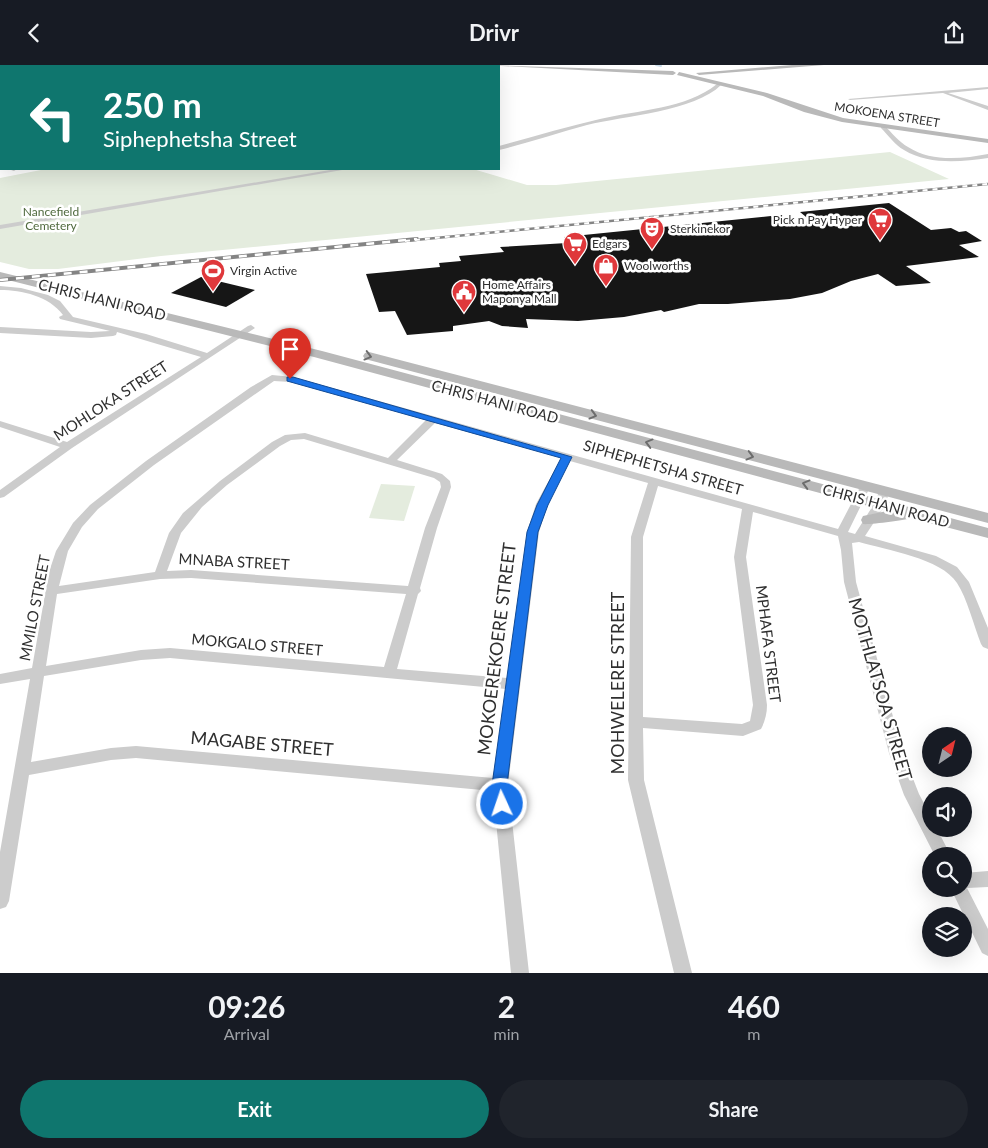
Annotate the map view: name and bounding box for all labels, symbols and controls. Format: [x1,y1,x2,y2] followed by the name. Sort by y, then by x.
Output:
[20,19,48,47] icon: back
[469,19,519,46] text: Drivr
[940,19,968,47] icon: share
[103,83,202,125] text: 250 m
[20,85,85,150] icon: left
[833,99,941,130] street label: MOKOENA STREET
[103,125,297,152] text: Siphephetsha Street
[23,204,79,233] park label: Nancefield Cemetery
[867,207,893,241] supermarket icon: Pick n Pay Hyper
[773,212,863,227] place label: Pick n Pay Hyper
[639,216,665,250] theatre icon: Sterkinekor
[670,221,731,236] place label: Sterkinekor
[562,231,588,265] supermarket icon: Edgars
[592,236,627,251] place label: Edgars
[593,253,619,287] shop icon: Woolworths
[200,258,226,292] sports icon: Virgin Active
[624,258,689,273] place label: Woolworths
[230,263,297,278] place label: Virgin Active
[37,274,168,324] street label: CHRIS HANI ROAD
[482,277,557,306] place label: Home Affairs Maponya Mall
[451,279,477,313] public building icon: Home Affairs Maponya Mall
[269,328,311,379] pin
[276,335,304,363] icon: arrive
[364,350,372,361] one-way arrow
[50,356,171,444] street label: MOHLOKA STREET
[430,375,561,427] street label: CHRIS HANI ROAD
[588,409,597,420] one-way arrow
[581,436,745,498] street label: SIPHEPHETSHA STREET
[645,438,653,448] one-way arrow
[745,451,754,461] one-way arrow
[821,479,952,531] street label: CHRIS HANI ROAD
[802,480,810,490] one-way arrow
[472,541,520,756] street label: MOKOEREKOERE STREET
[178,549,290,573] street label: MNABA STREET
[15,553,53,662] street label: MMILO STREET
[753,584,785,704] street label: MPHAFA STREET
[606,591,628,774] street label: MOHWELERE STREET
[844,595,918,783] street label: MOTHLATSOA STREET
[191,629,324,659] street label: MOKGALO STREET
[190,726,335,760] street label: MAGABE STREET
[922,727,972,777] north arrow
[922,727,972,957] map controls
[475,777,527,829] position arrow
[922,787,972,837] button: sound
[922,847,972,897] button: search
[922,907,972,957] button: layers
[208,988,285,1024] text: 09:26
[498,988,515,1024] text: 2
[728,988,780,1024] text: 460
[224,1024,270,1043] text: Arrival
[494,1024,520,1043] text: min
[747,1024,760,1043] text: m
[20,1080,489,1138] button: Exit
[499,1080,968,1138] button: Share

